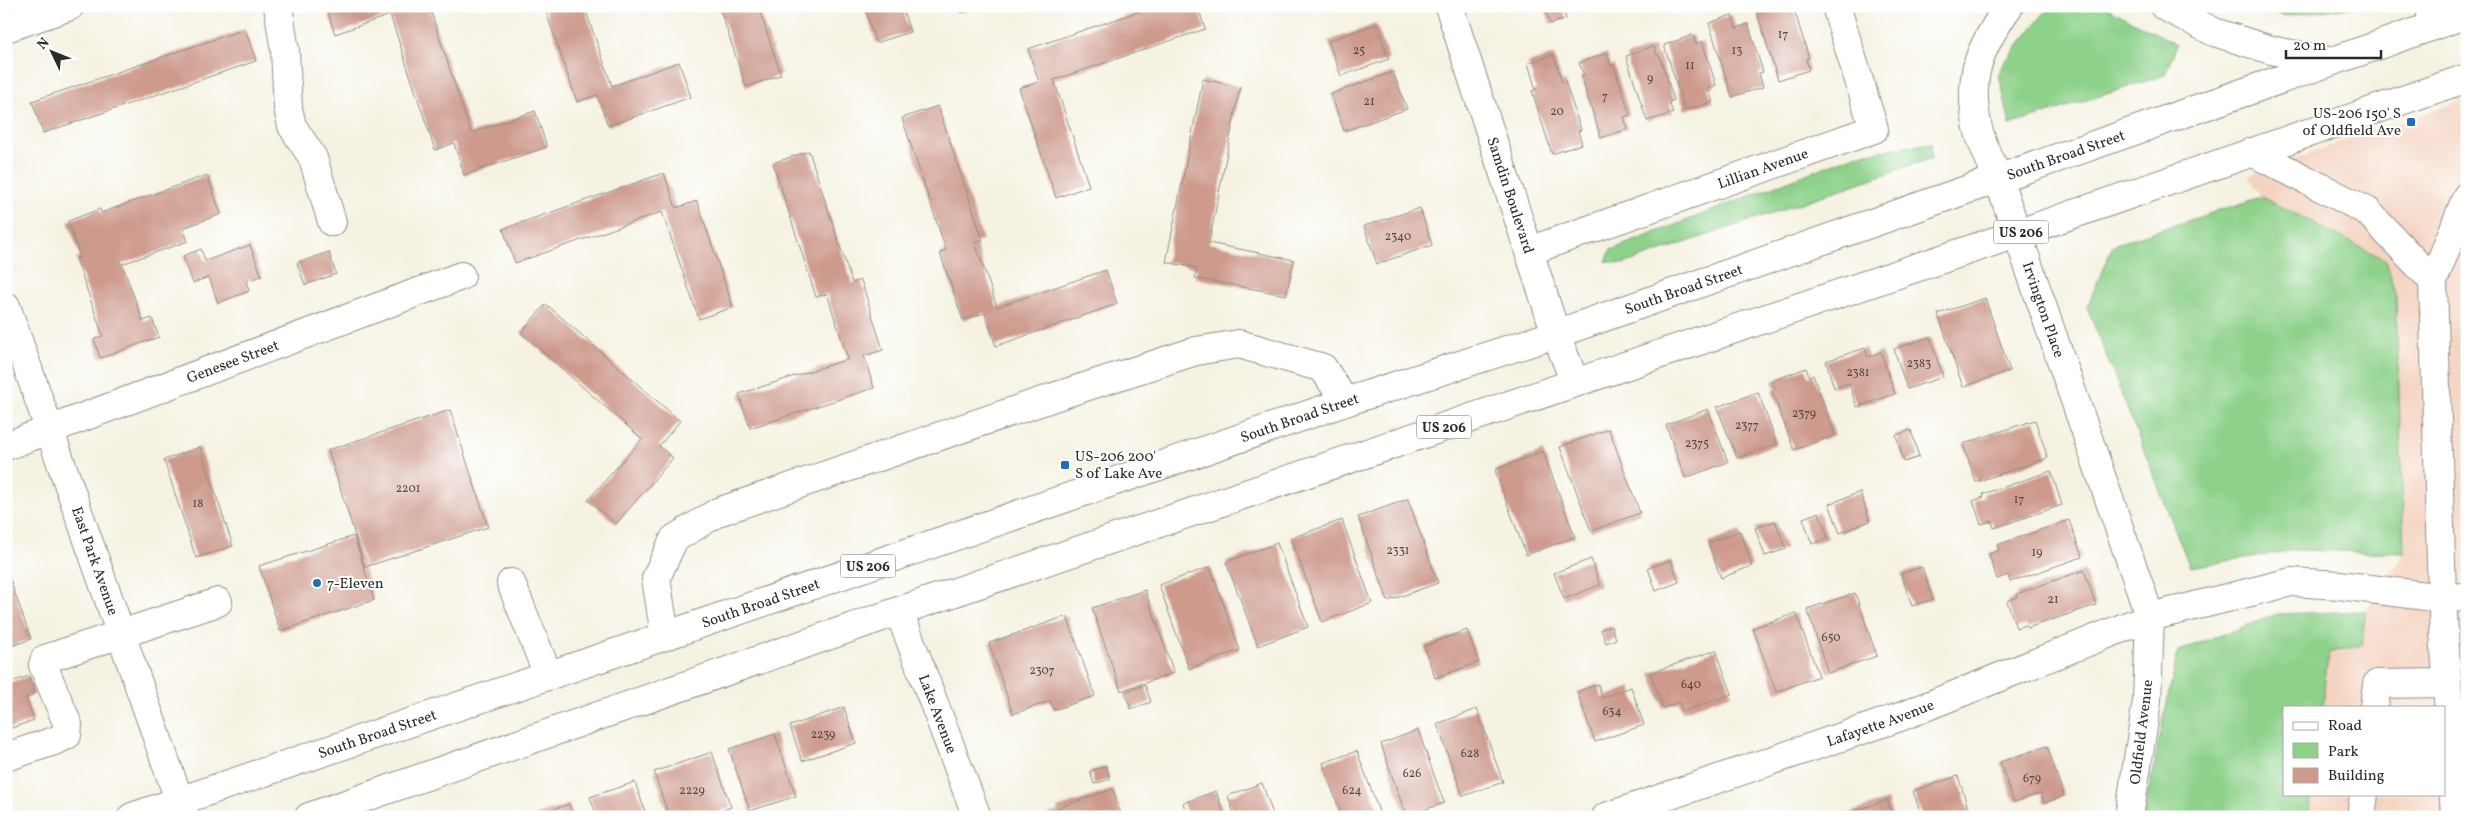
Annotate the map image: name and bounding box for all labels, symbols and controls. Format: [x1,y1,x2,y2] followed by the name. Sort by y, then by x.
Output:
[1778,27,1788,43] house number: 17
[28,28,78,78] north arrow
[2286,28,2380,60] scale bar
[33,34,54,54] text: N
[2293,36,2326,57] text: 20 m
[1353,43,1365,59] house number: 25
[1732,43,1742,59] house number: 13
[1685,58,1695,74] house number: 11
[1647,71,1653,87] house number: 9
[1602,89,1608,105] house number: 7
[1363,94,1375,110] house number: 21
[1550,104,1564,120] house number: 20
[2302,104,2401,142] place label: US-206 150' S of Oldfield Ave
[2405,116,2417,128] marker: US-206 150' S of Oldfield Ave
[2004,126,2128,187] street label: South Broad Street
[1480,135,1538,257] street label: Samdin Boulevard
[1715,144,1812,195] street label: Lillian Avenue
[1994,220,2048,243] road number: US 206
[1385,229,1411,245] house number: 2340
[2016,259,2068,361] street label: Irvington Place
[1622,260,1746,321] street label: South Broad Street
[184,336,282,390] street label: Genesee Street
[1907,356,1931,372] house number: 2383
[1847,365,1870,381] house number: 2381
[1238,389,1362,449] street label: South Broad Street
[1792,406,1816,422] house number: 2379
[1416,416,1472,438] road number: US 206
[1735,418,1759,434] house number: 2377
[1685,436,1709,452] house number: 2375
[1075,447,1162,485] place label: US-206 200' S of Lake Ave
[1059,459,1071,471] marker: US-206 200' S of Lake Ave
[396,481,420,497] house number: 2201
[2014,492,2024,508] house number: 17
[193,496,203,512] house number: 18
[65,504,123,619] street label: East Park Avenue
[1387,543,1409,559] house number: 2331
[2032,545,2042,561] house number: 19
[840,554,896,578] road number: US 206
[327,574,384,595] place label: 7-Eleven
[699,574,823,635] street label: South Broad Street
[311,577,323,589] marker: 7-Eleven
[2047,592,2059,608] house number: 21
[1822,630,1840,646] house number: 650
[1029,663,1055,679] house number: 2307
[912,672,961,757] street label: Lake Avenue
[1681,677,1701,693] house number: 640
[2126,679,2159,786] street label: Oldfield Avenue
[1824,695,1938,753] street label: Lafayette Avenue
[1602,704,1622,720] house number: 634
[316,705,440,765] street label: South Broad Street
[2283,706,2446,796] legend
[2328,716,2362,737] text: Road
[811,727,835,743] house number: 2239
[2328,742,2359,763] text: Park
[1461,746,1479,762] house number: 628
[1403,766,1421,782] house number: 626
[2328,766,2385,787] text: Building
[2023,771,2041,787] house number: 679
[679,783,705,799] house number: 2229
[1342,783,1362,799] house number: 624

